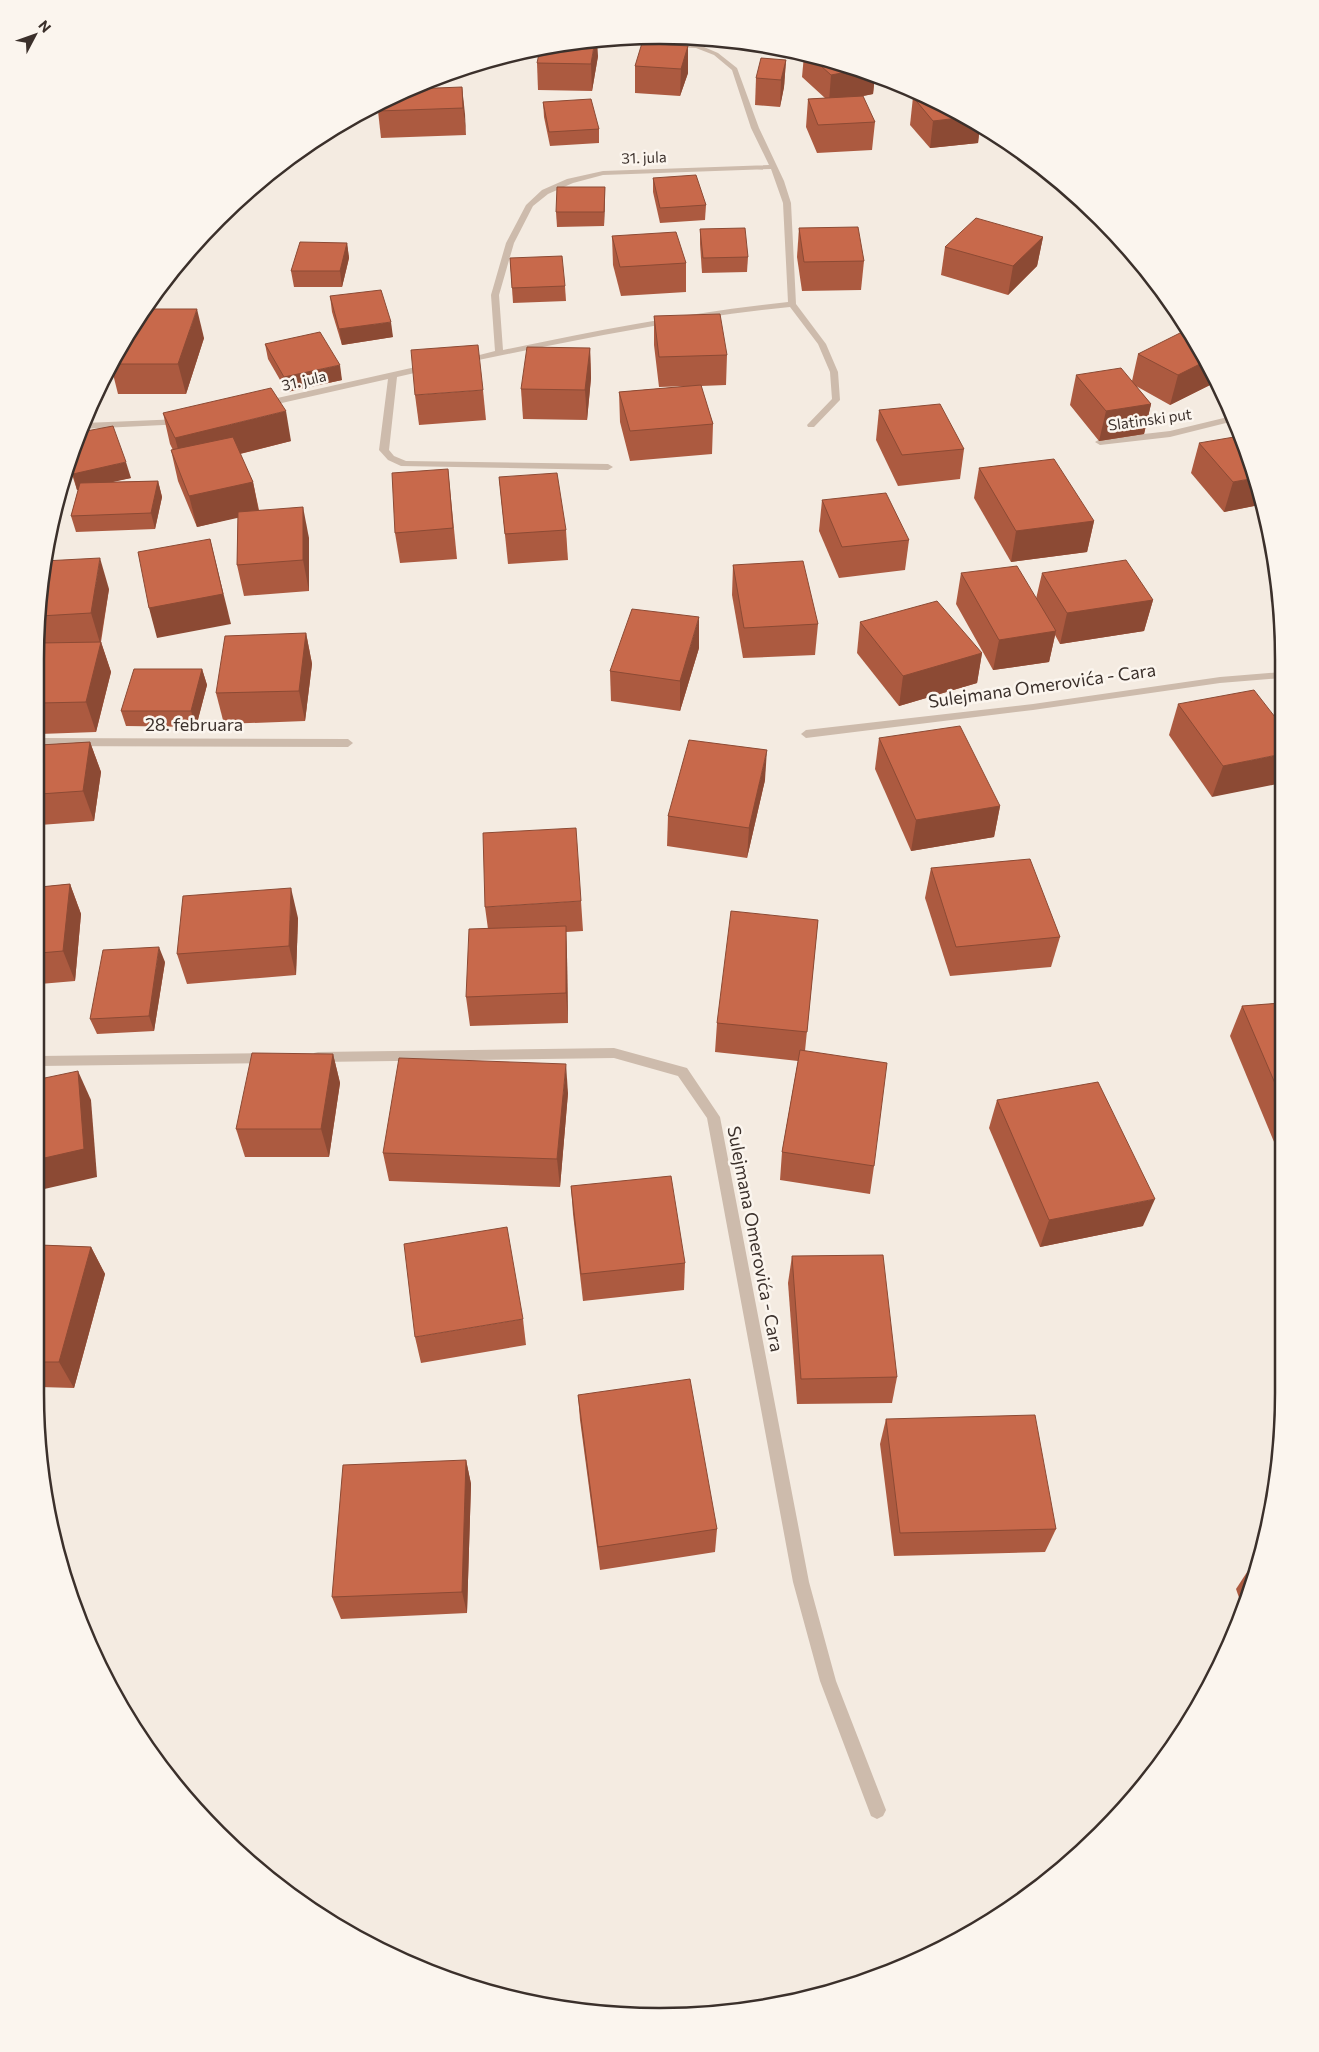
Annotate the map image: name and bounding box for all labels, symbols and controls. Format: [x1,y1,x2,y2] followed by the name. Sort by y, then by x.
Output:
[10,10,60,60] north arrow
[35,17,55,36] text: N
[621,147,667,167] street label: 31. jula
[280,366,328,394] street label: 31. jula
[1107,404,1193,434] street label: Slatinski put
[927,658,1157,712] street label: Sulejmana Omerovića - Cara
[145,713,243,735] street label: 28. februara
[723,1124,789,1354] street label: Sulejmana Omerovića - Cara

